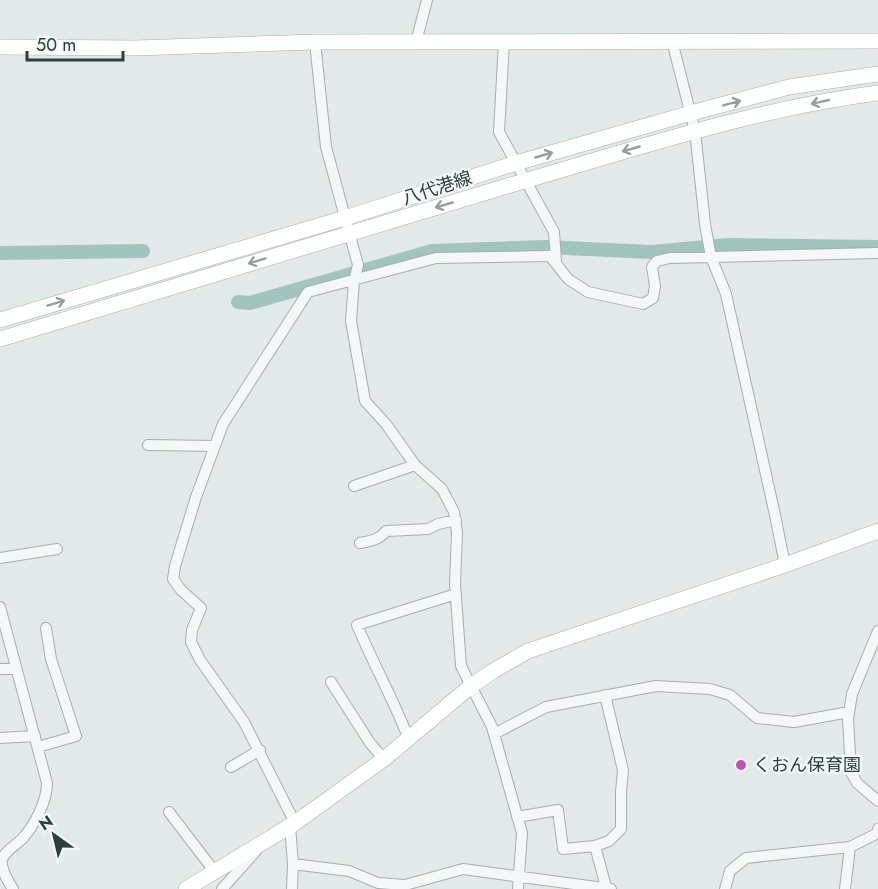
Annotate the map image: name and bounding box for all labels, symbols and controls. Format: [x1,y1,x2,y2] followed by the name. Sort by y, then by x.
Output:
[27,24,123,62] scale bar
[36,32,76,58] text: 50 m
[722,96,741,108] one-way arrow
[811,97,830,108] one-way arrow
[622,144,641,155] one-way arrow
[534,149,553,160] one-way arrow
[399,165,475,211] street label: 八代港線
[435,200,454,211] one-way arrow
[248,256,267,267] one-way arrow
[46,297,65,308] one-way arrow
[753,752,861,778] place label: くおん保育園
[734,758,748,772] marker: くおん保育園
[24,805,84,865] north arrow
[34,810,58,836] text: N

